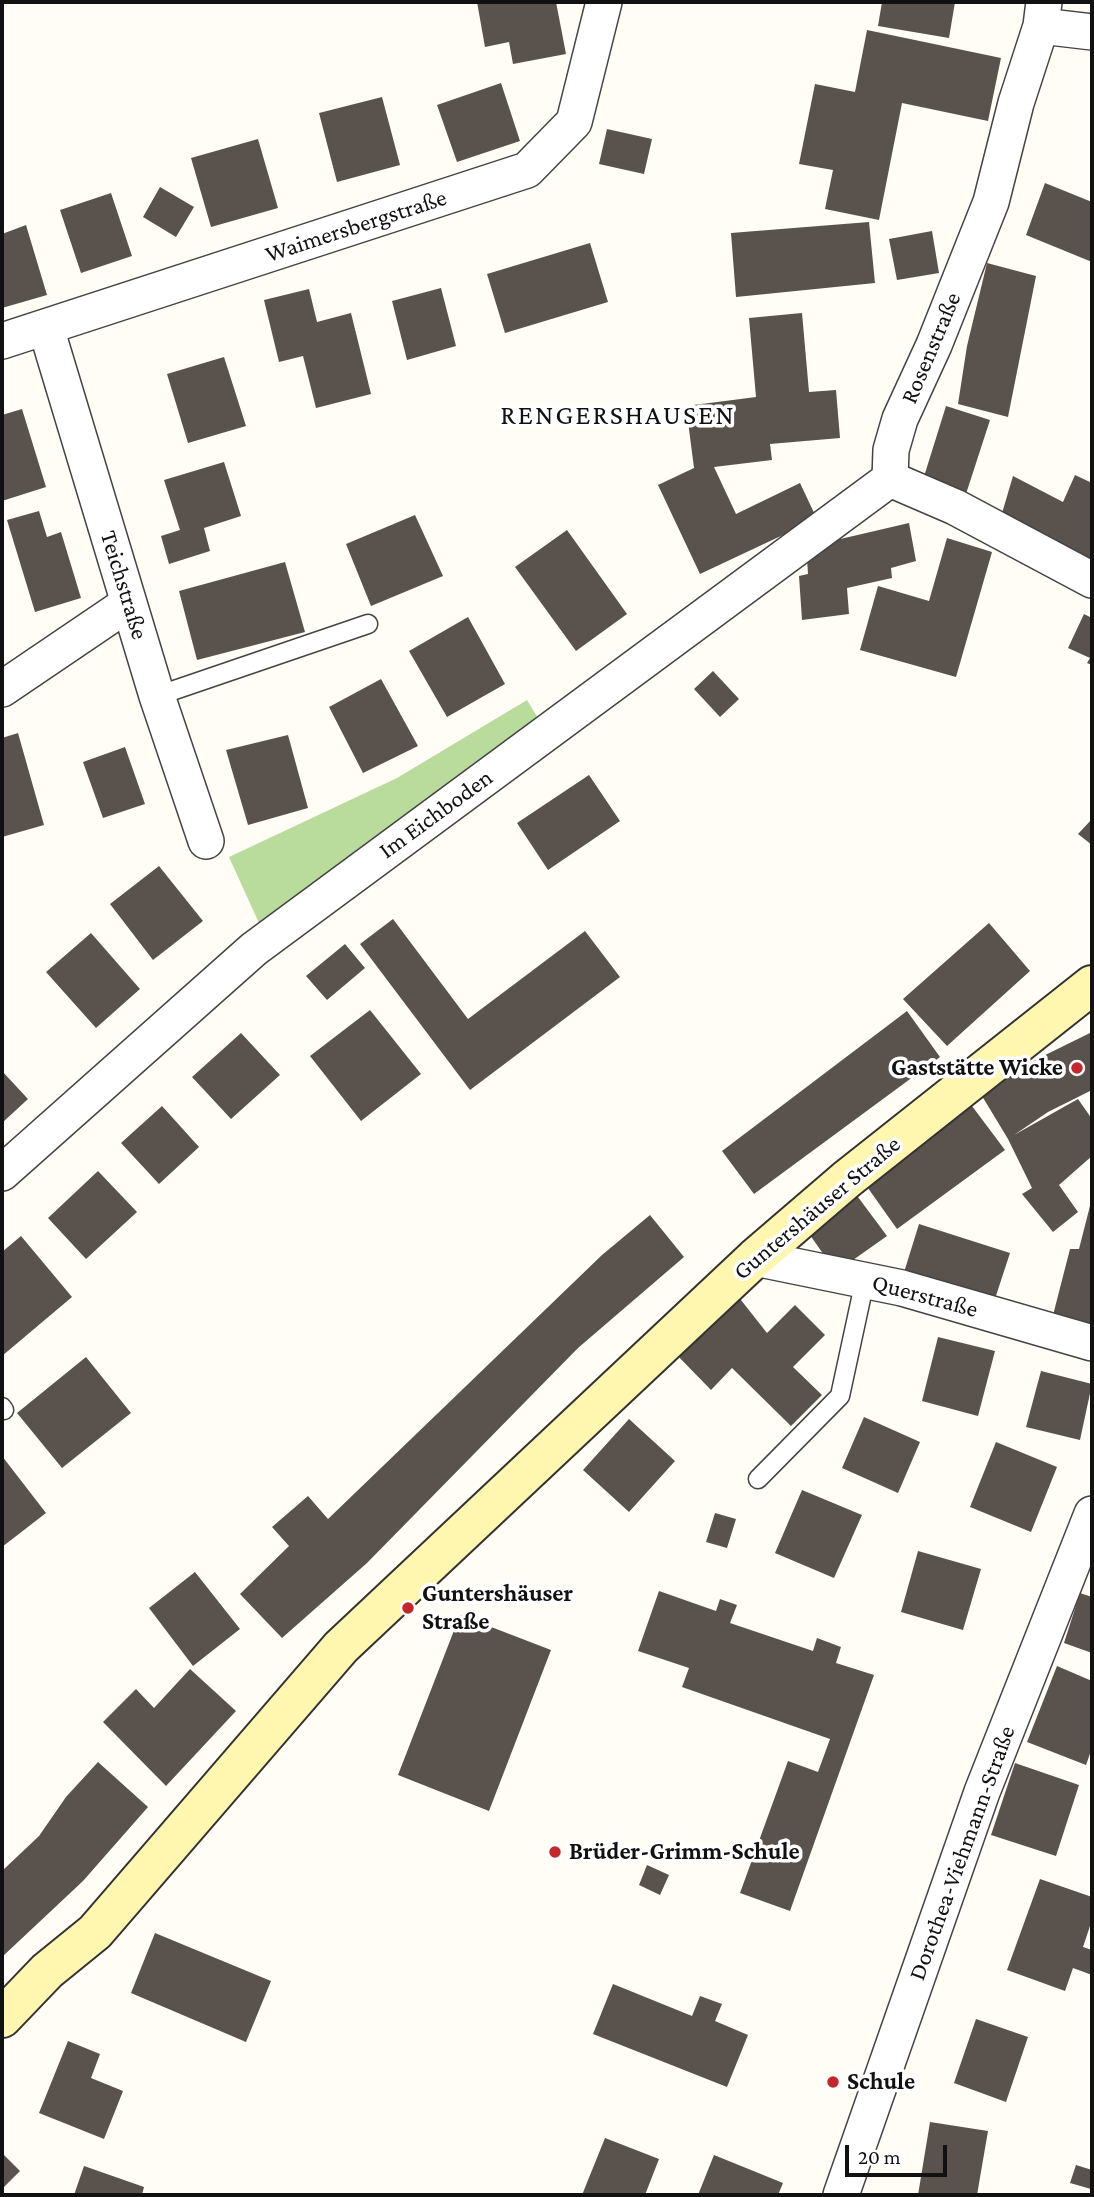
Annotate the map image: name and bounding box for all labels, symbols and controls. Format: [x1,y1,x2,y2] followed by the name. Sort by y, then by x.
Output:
[262,183,450,269] street label: Waimersbergstraße
[895,288,967,408] street label: Rosenstraße
[502,398,734,432] district label: RENGERSHAUSEN
[94,527,154,643] street label: Teichstraße
[374,763,498,865] street label: Im Eichboden
[891,1054,1063,1082] place label: Gaststätte Wicke
[1069,1060,1085,1076] marker: Gaststätte Wicke
[728,1130,906,1286] street label: Guntershäuser Straße
[869,1268,981,1324] street label: Querstraße
[422,1580,573,1636] place label: Guntershäuser Straße
[400,1600,416,1616] marker: Guntershäuser Straße
[903,1722,1021,1984] street label: Dorothea-Viehmann-Straße
[569,1838,800,1866] place label: Brüder-Grimm-Schule
[547,1844,563,1860] marker: Brüder-Grimm-Schule
[847,2068,915,2096] place label: Schule
[825,2074,841,2090] marker: Schule
[849,2130,950,2174] scale bar
[858,2145,901,2169] text: 20 m

